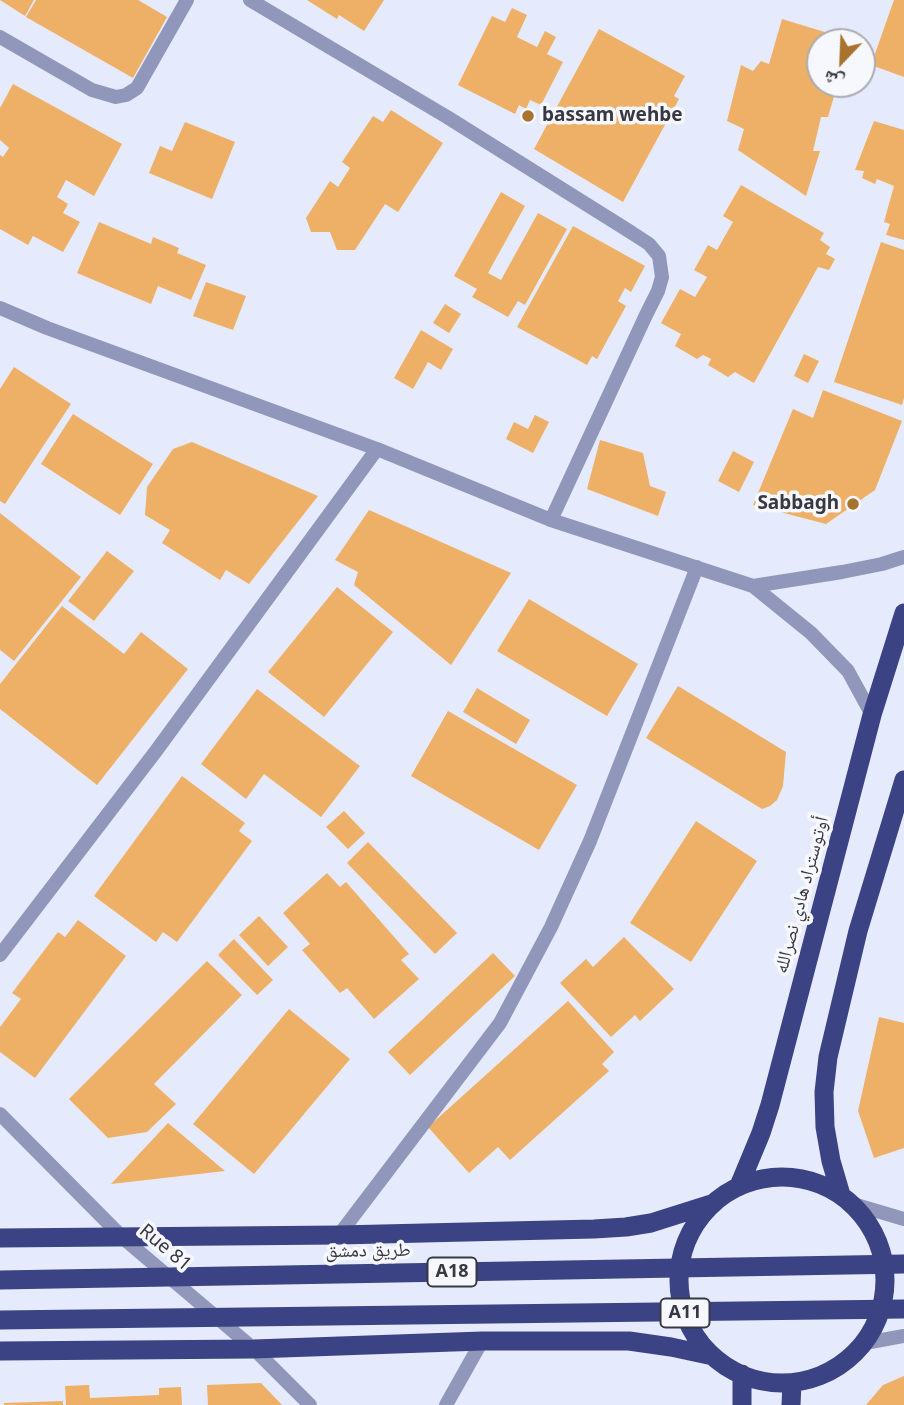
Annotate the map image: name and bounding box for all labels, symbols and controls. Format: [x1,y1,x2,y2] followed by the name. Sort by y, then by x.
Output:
[806,28,876,98] north arrow
[819,65,848,96] text: ش
[542,105,683,127] place label: bassam wehbe
[520,108,536,124] marker: bassam wehbe
[757,493,839,515] place label: Sabbagh
[845,496,861,512] marker: Sabbagh
[770,814,834,976] street label: أوتوستراد هادي نصرالله
[134,1220,196,1276] street label: Rue 81
[325,1239,411,1263] street label: طريق دمشق
[428,1258,476,1287] road number: A18
[660,1298,710,1328] road number: A11

